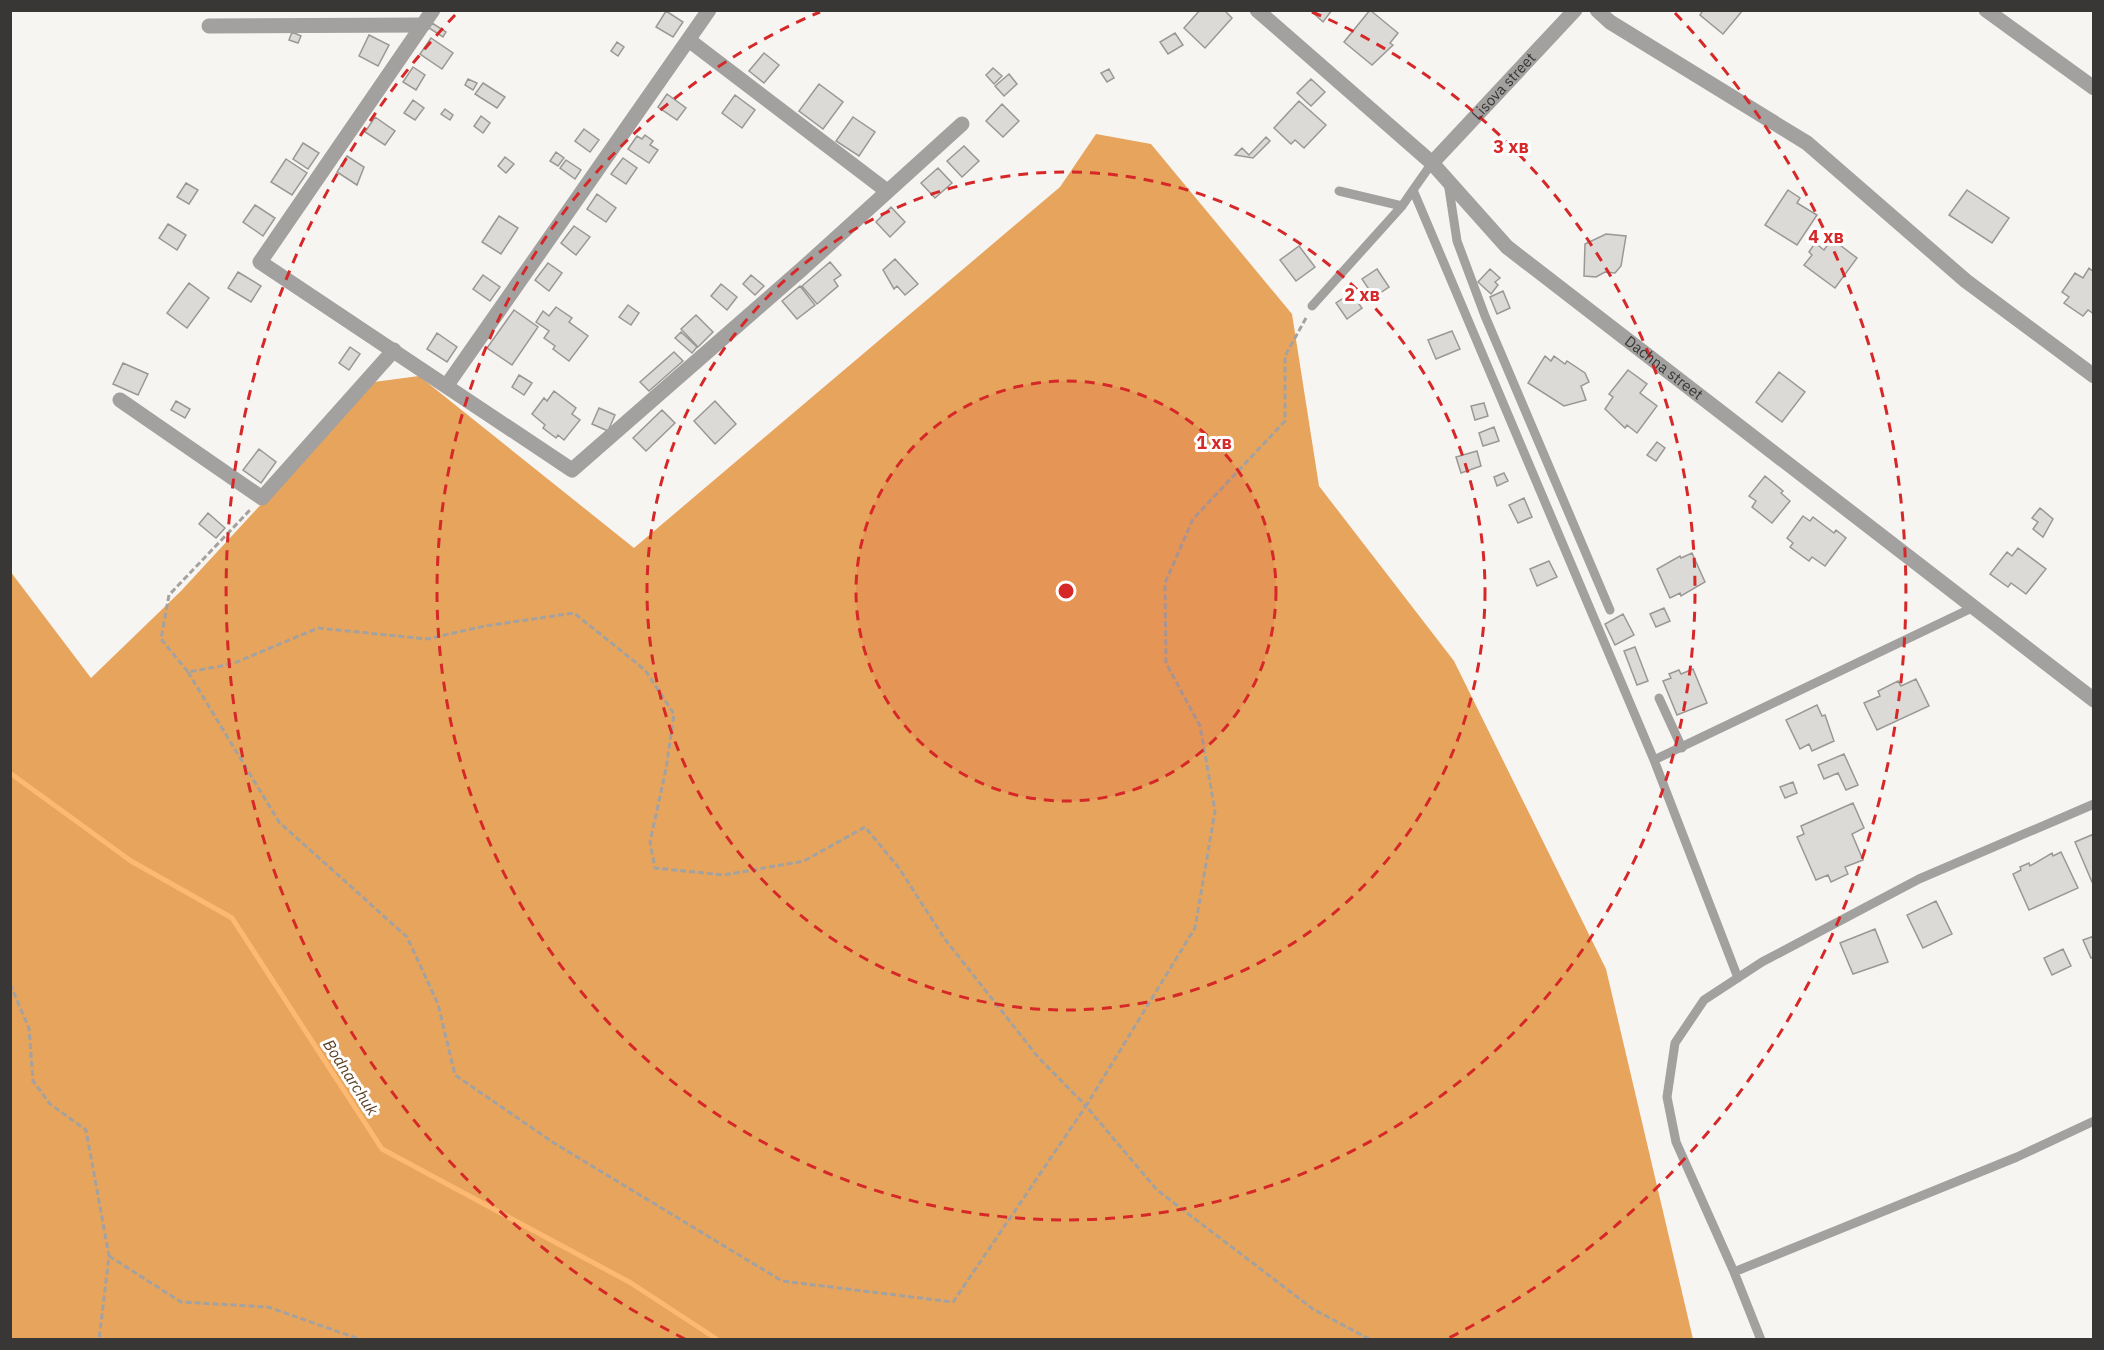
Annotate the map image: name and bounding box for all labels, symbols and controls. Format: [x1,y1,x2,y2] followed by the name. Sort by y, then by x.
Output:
[1467,48,1539,124] street label: Lisova street
[1493,135,1529,158] text: 3 хв
[1808,225,1844,248] text: 4 хв
[1344,283,1380,306] text: 2 хв
[1621,331,1707,404] street label: Dachna street
[1196,431,1232,454] text: 1 хв
[1056,581,1076,601] centre of rings
[319,1035,383,1119] water label: Bodnarchuk

